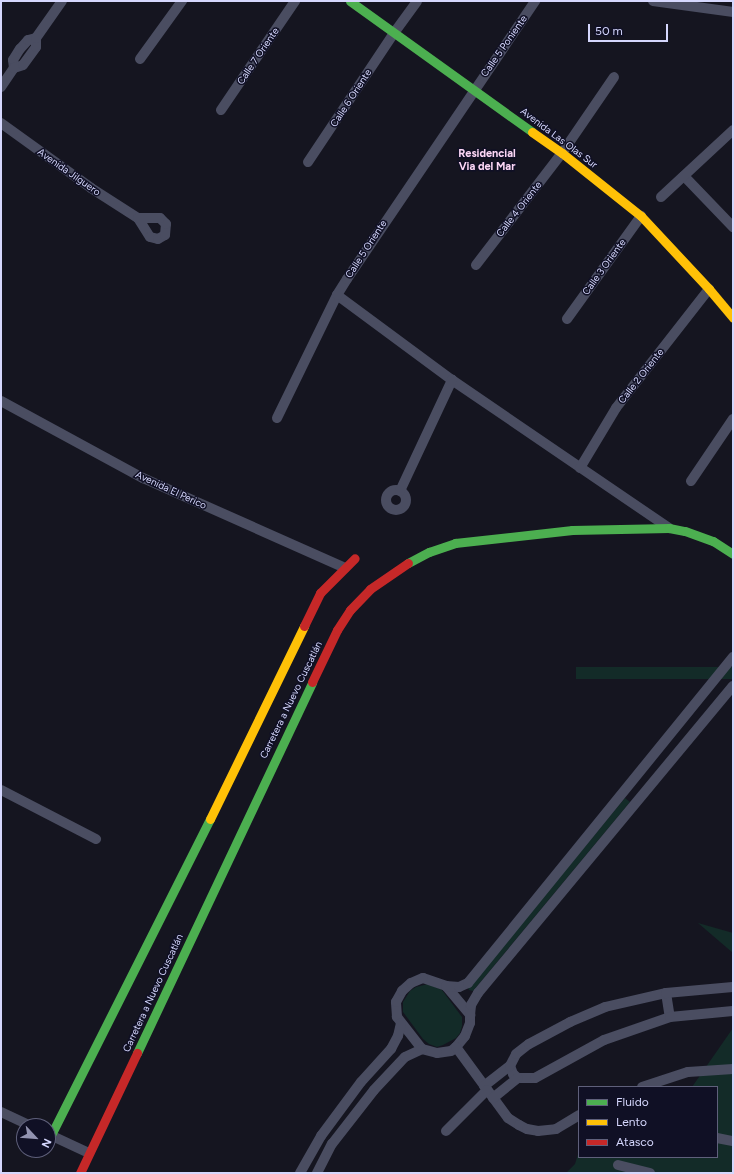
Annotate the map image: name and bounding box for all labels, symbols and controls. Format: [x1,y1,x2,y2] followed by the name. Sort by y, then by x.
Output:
[478,13,530,79] street label: Calle 5 Poniente
[590,16,670,42] scale bar
[595,24,623,38] text: 50 m
[235,25,281,87] street label: Calle 7 Oriente
[328,67,374,129] street label: Calle 6 Oriente
[518,105,600,171] street label: Avenida Las Olas Sur
[35,146,103,198] street label: Avenida Jilguero
[458,148,516,174] district label: Residencial Via del Mar
[494,179,544,239] street label: Calle 4 Oriente
[343,218,389,280] street label: Calle 5 Oriente
[580,237,628,297] street label: Calle 3 Oriente
[616,346,666,406] street label: Calle 2 Oriente
[133,468,209,512] street label: Avenida El Perico
[257,639,325,761] street label: Carretera a Nuevo Cuscatlán
[120,932,186,1054] street label: Carretera a Nuevo Cuscatlán
[578,1086,718,1158] legend
[616,1095,649,1109] text: Fluido
[616,1115,647,1129] text: Lento
[16,1118,56,1158] north arrow
[616,1135,654,1149] text: Atasco
[39,1136,54,1150] text: N

